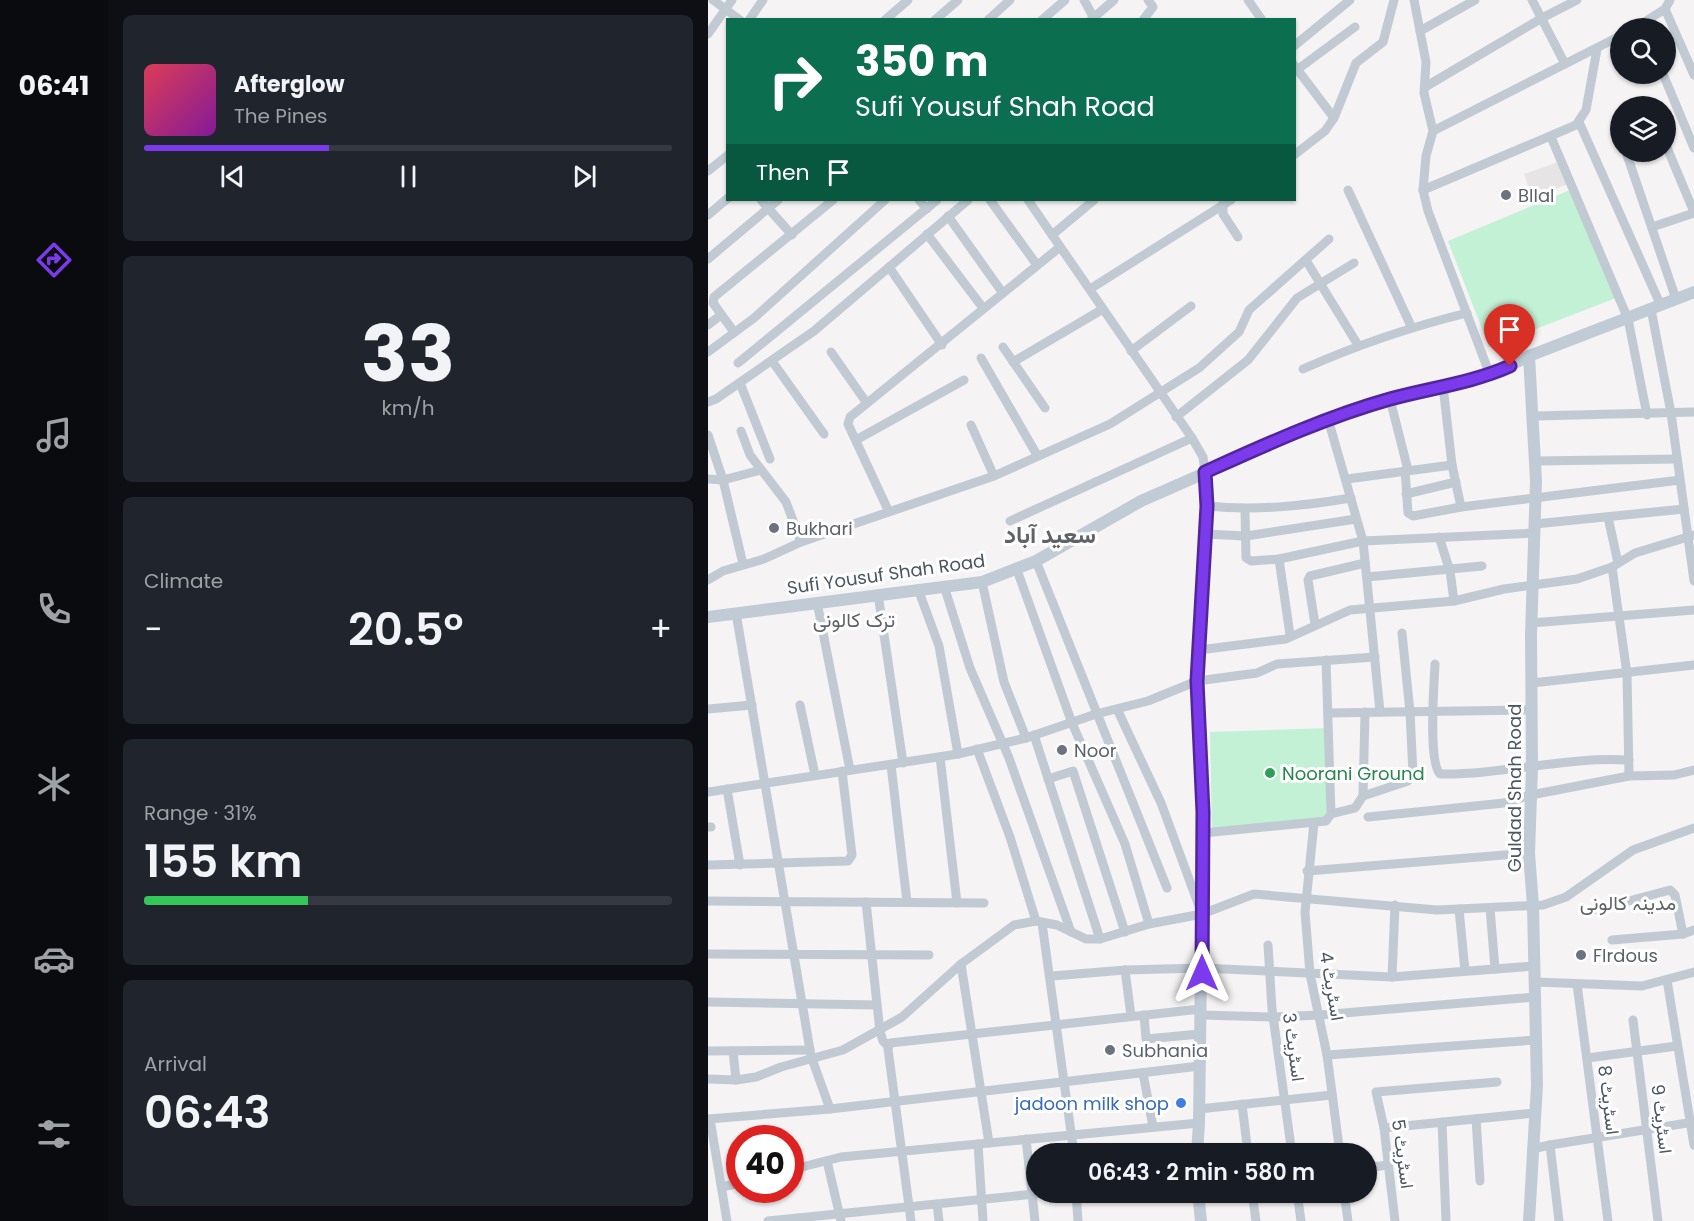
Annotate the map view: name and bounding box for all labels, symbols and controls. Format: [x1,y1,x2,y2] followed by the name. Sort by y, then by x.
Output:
[1610,18,1676,162] map controls
[1610,18,1676,84] button: search
[855,32,988,91] text: 350 m
[756,42,834,120] icon: right
[19,67,89,104] text: 06:41
[234,69,345,100] text: Afterglow
[855,88,1155,125] text: Sufi Yousuf Shah Road
[1610,96,1676,162] button: layers
[234,102,328,130] text: The Pines
[822,156,855,189] icon: arrive
[756,157,810,188] text: Then
[216,160,249,193] icon: previous
[392,160,425,193] icon: pause
[568,160,601,193] icon: next
[1518,183,1555,208] place label: BIlal
[1499,188,1513,202] marker: BIlal
[33,239,75,281] icon: directions
[361,299,455,408] text: 33
[1484,304,1535,366] pin
[1493,313,1526,346] icon: arrive
[381,394,435,422] text: km/h
[33,414,75,456] icon: music
[786,516,853,541] place label: Bukhari
[1004,518,1096,551] district label: سعید آباد
[767,521,781,535] marker: Bukhari
[785,548,987,600] street label: Sufi Yousuf Shah Road
[144,567,223,595] text: Climate
[33,588,75,630] icon: phone
[348,598,464,661] text: 20.5°
[144,606,162,653] text: −
[649,606,672,653] text: +
[813,606,895,634] district label: ترک کالونی
[1502,704,1527,872] street label: Guldad Shah Road
[1074,738,1117,763] place label: Noor
[1055,743,1069,757] marker: Noor
[1282,761,1425,786] place label: Noorani Ground
[33,763,75,805] icon: climate
[1263,766,1277,780] marker: Noorani Ground
[144,799,257,827] text: Range · 31%
[144,830,302,893] text: 155 km
[1580,889,1676,917] district label: مدینہ کالونی
[33,938,75,980] icon: car
[1170,941,1234,1005] position arrow
[1593,943,1658,968] place label: FIrdous
[1574,948,1588,962] marker: FIrdous
[1314,949,1350,1023] street label: اسٹریٹ 4
[1277,1011,1311,1083] street label: اسٹریٹ 3
[1122,1038,1208,1063] place label: Subhania
[1103,1043,1117,1057] marker: Subhania
[144,1050,207,1078] text: Arrival
[1592,1064,1626,1136] street label: اسٹریٹ 8
[144,1081,270,1144] text: 06:43
[1645,1083,1679,1155] street label: اسٹریٹ 9
[1014,1091,1169,1116] place label: jadoon milk shop
[1174,1096,1188,1110] marker: jadoon milk shop
[33,1113,75,1155] icon: filters
[1386,1118,1420,1190] street label: اسٹریٹ 5
[726,1125,804,1203] speed limit sign: 40
[1088,1157,1315,1188] text: 06:43 · 2 min · 580 m

